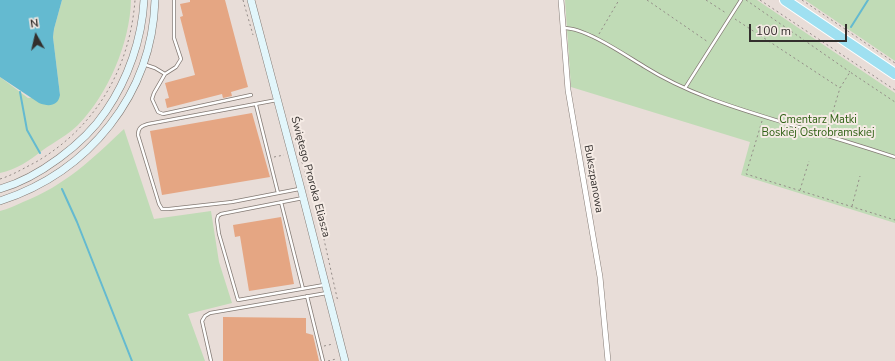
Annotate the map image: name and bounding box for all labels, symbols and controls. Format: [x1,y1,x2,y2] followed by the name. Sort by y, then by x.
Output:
[16,16,56,56] north arrow
[29,16,39,32] text: N
[751,16,849,42] scale bar
[756,23,791,39] text: 100 m
[761,113,875,139] park label: Cmentarz Matki Boskiej Ostrobramskiej
[288,115,332,239] street label: Świętego Proroka Eliasza
[581,144,605,214] street label: Bukszpanowa

